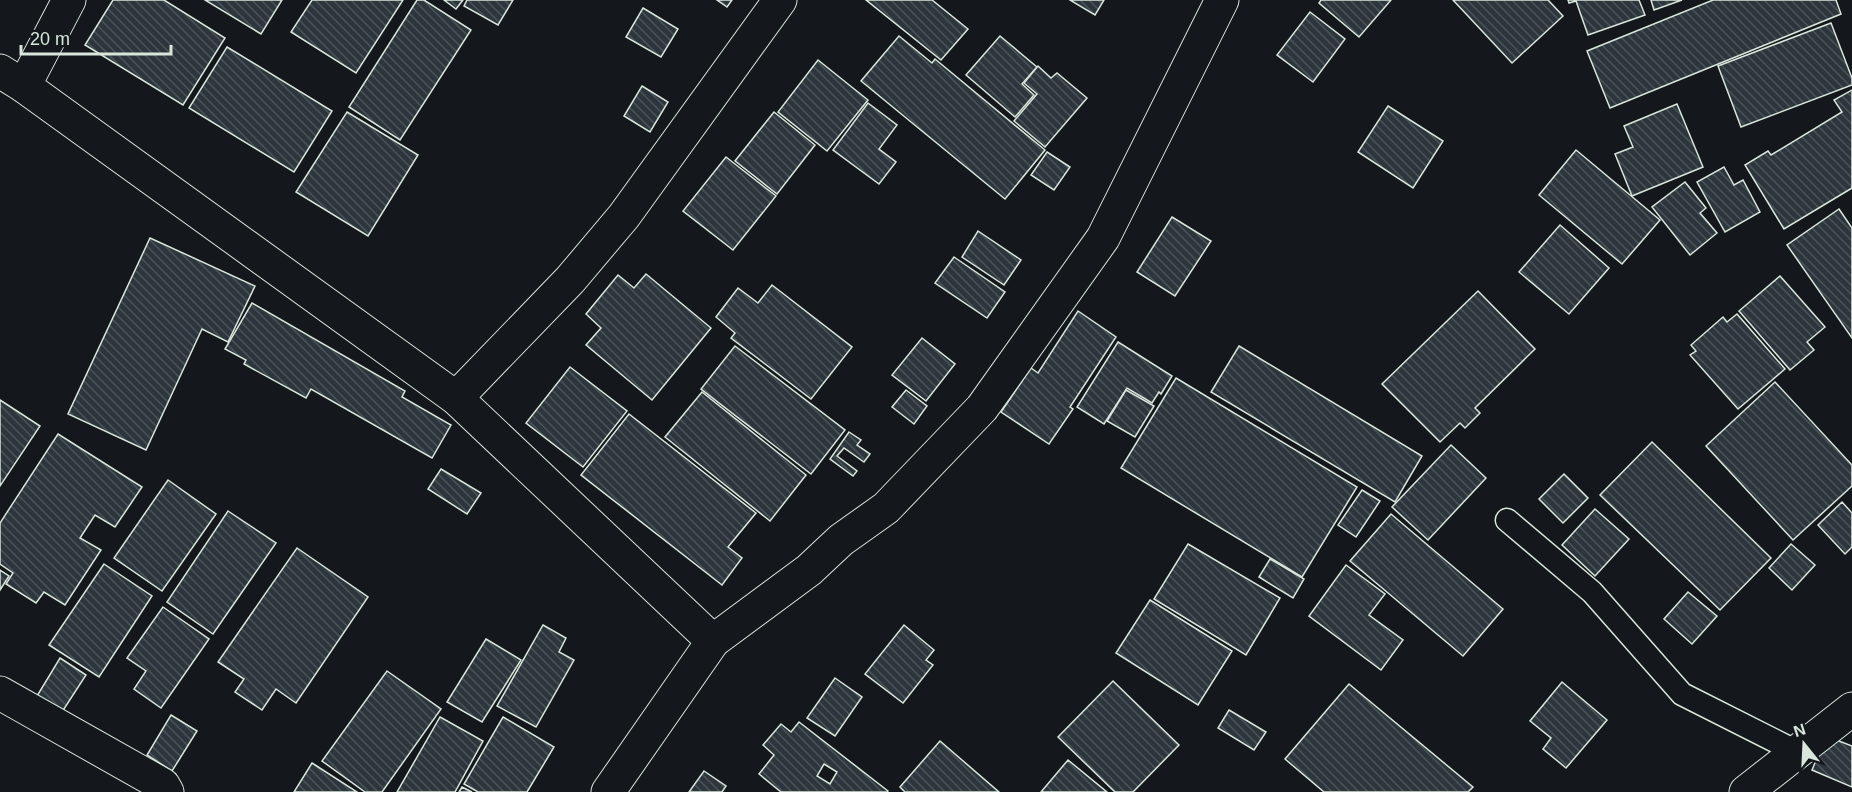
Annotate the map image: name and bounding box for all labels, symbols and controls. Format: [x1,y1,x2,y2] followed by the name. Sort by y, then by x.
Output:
[21,18,171,56] scale bar
[30,29,70,49] text: 20 m
[1774,714,1834,774] north arrow
[1791,720,1808,740] text: N

